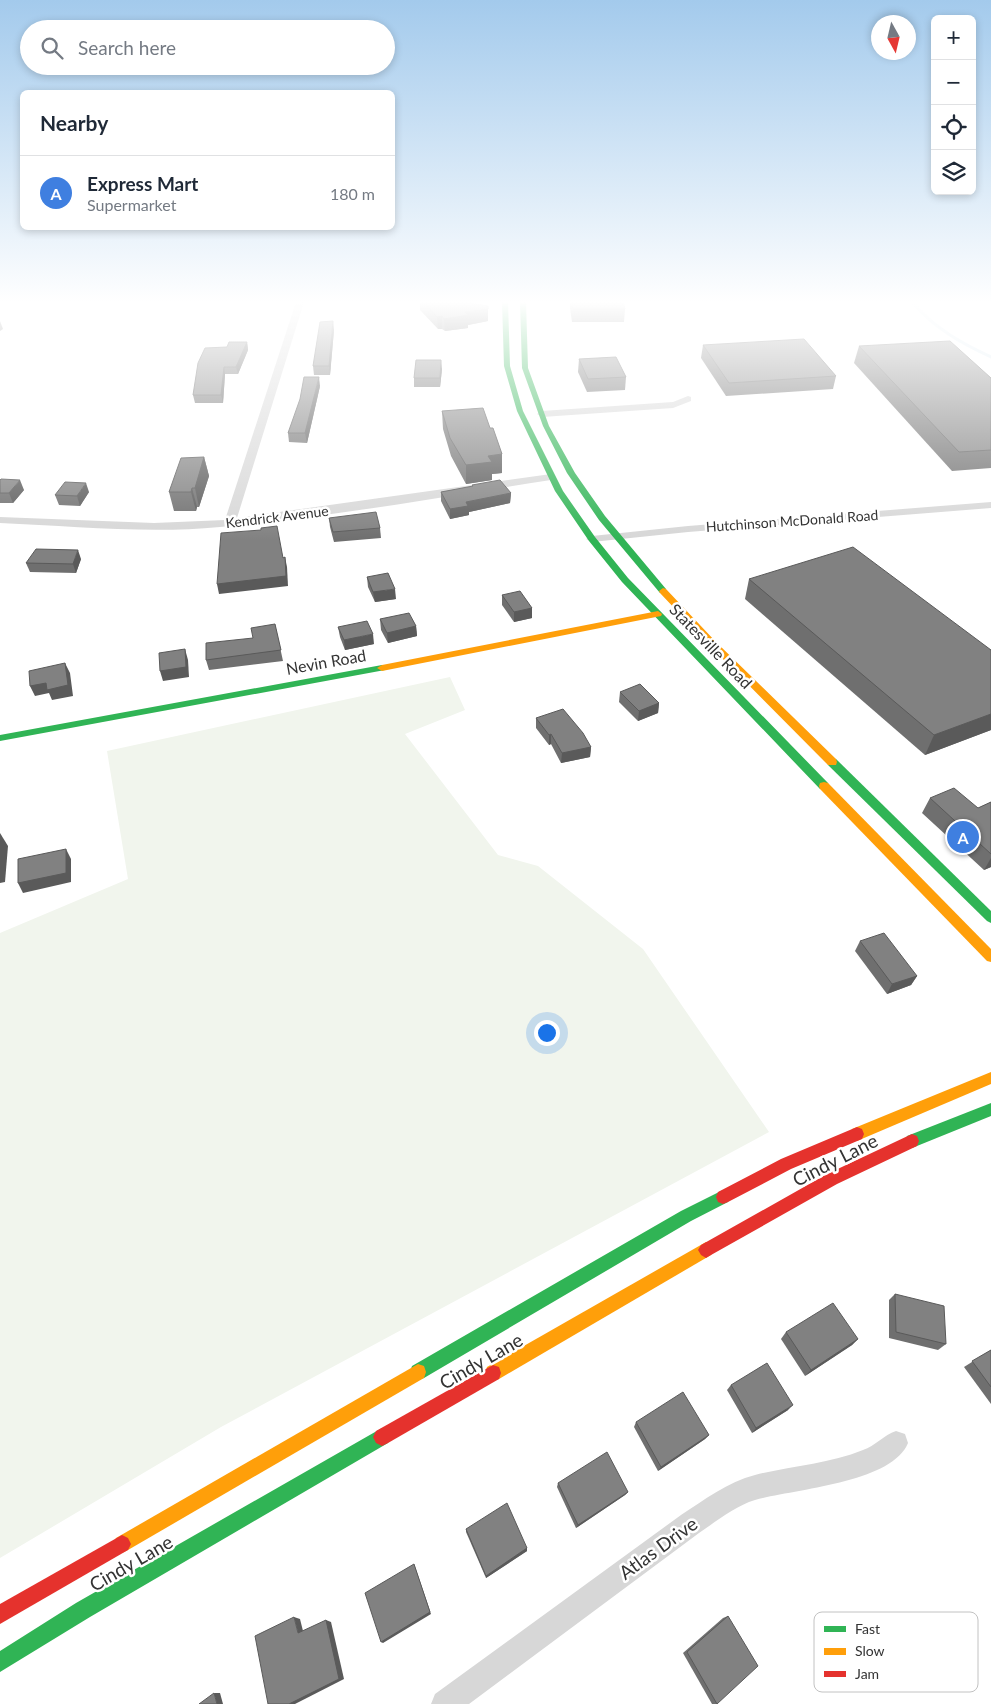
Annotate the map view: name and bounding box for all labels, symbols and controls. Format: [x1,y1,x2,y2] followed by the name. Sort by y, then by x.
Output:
[871,15,916,60] north arrow
[931,15,976,195] map controls
[931,15,976,60] button: +
[20,20,395,75] search box
[38,34,66,62] icon: search
[78,36,176,59] text: Search here
[931,60,976,105] button: −
[931,105,976,150] button: locate
[40,110,108,135] text: Nearby
[931,150,976,195] button: layers
[87,172,198,195] text: Express Mart
[50,184,62,203] text: A
[330,184,375,203] text: 180 m
[87,195,176,214] text: Supermarket
[225,502,329,531] street label: Kendrick Avenue
[705,506,879,535] street label: Hutchinson McDonald Road
[666,599,757,692] street label: Statesville Road
[284,645,367,678] street label: Nevin Road
[947,818,979,856] pin: A
[534,1020,560,1046] your location
[788,1128,881,1191] street label: Cindy Lane
[435,1327,527,1394] street label: Cindy Lane
[614,1511,701,1584] street label: Atlas Drive
[85,1529,177,1596] street label: Cindy Lane
[814,1612,978,1692] legend
[855,1620,880,1637] text: Fast
[855,1642,885,1659] text: Slow
[855,1665,879,1682] text: Jam

